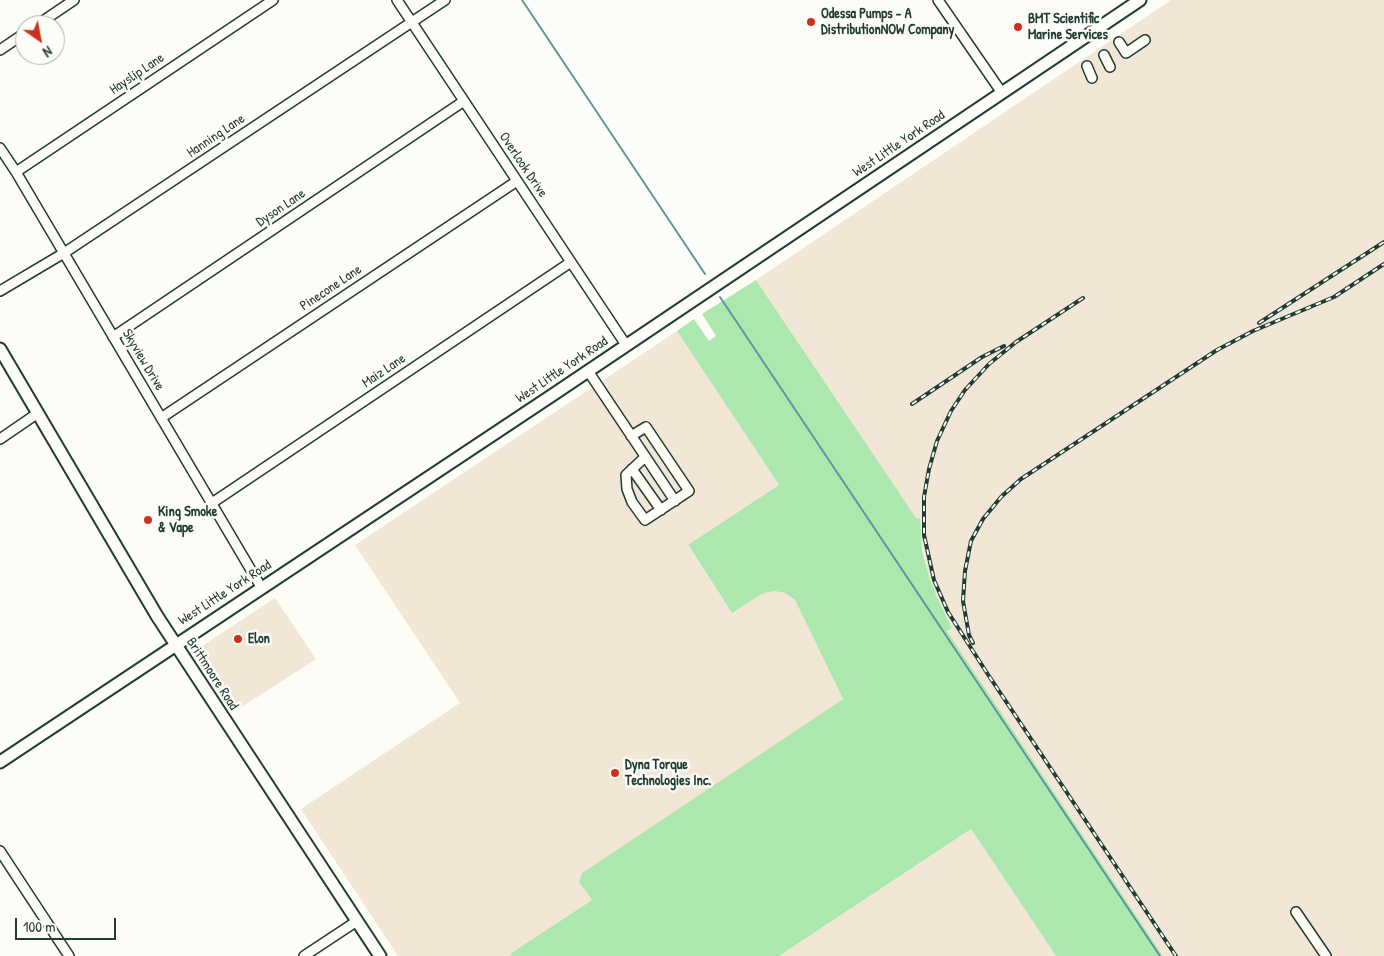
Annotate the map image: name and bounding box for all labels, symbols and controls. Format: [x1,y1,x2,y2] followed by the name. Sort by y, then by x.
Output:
[821,6,954,38] place label: Odessa Pumps - A DistributionNOW Company
[1028,11,1108,44] place label: BMT Scientific Marine Services
[15,15,65,65] north arrow
[805,16,817,28] marker: Odessa Pumps - A DistributionNOW Company
[1012,21,1024,33] marker: BMT Scientific Marine Services
[40,42,56,62] text: N
[107,50,167,98] street label: Hayslip Lane
[850,107,948,181] street label: West Little York Road
[184,111,248,161] street label: Hanning Lane
[495,129,551,201] street label: Overlook Drive
[253,185,309,231] street label: Dyson Lane
[297,261,365,315] street label: Pinecone Lane
[118,326,168,394] street label: Skyview Drive
[513,333,611,407] street label: West Little York Road
[359,350,409,392] street label: Maiz Lane
[158,504,217,536] place label: King Smoke & Vape
[142,514,154,526] marker: King Smoke & Vape
[175,557,275,629] street label: West Little York Road
[248,631,270,647] place label: Elon
[232,633,244,645] marker: Elon
[182,635,242,713] street label: Brittmoore Road
[625,757,711,790] place label: Dyna Torque Technologies Inc.
[609,767,621,779] marker: Dyna Torque Technologies Inc.
[18,908,119,940] scale bar
[23,916,56,937] text: 100 m

